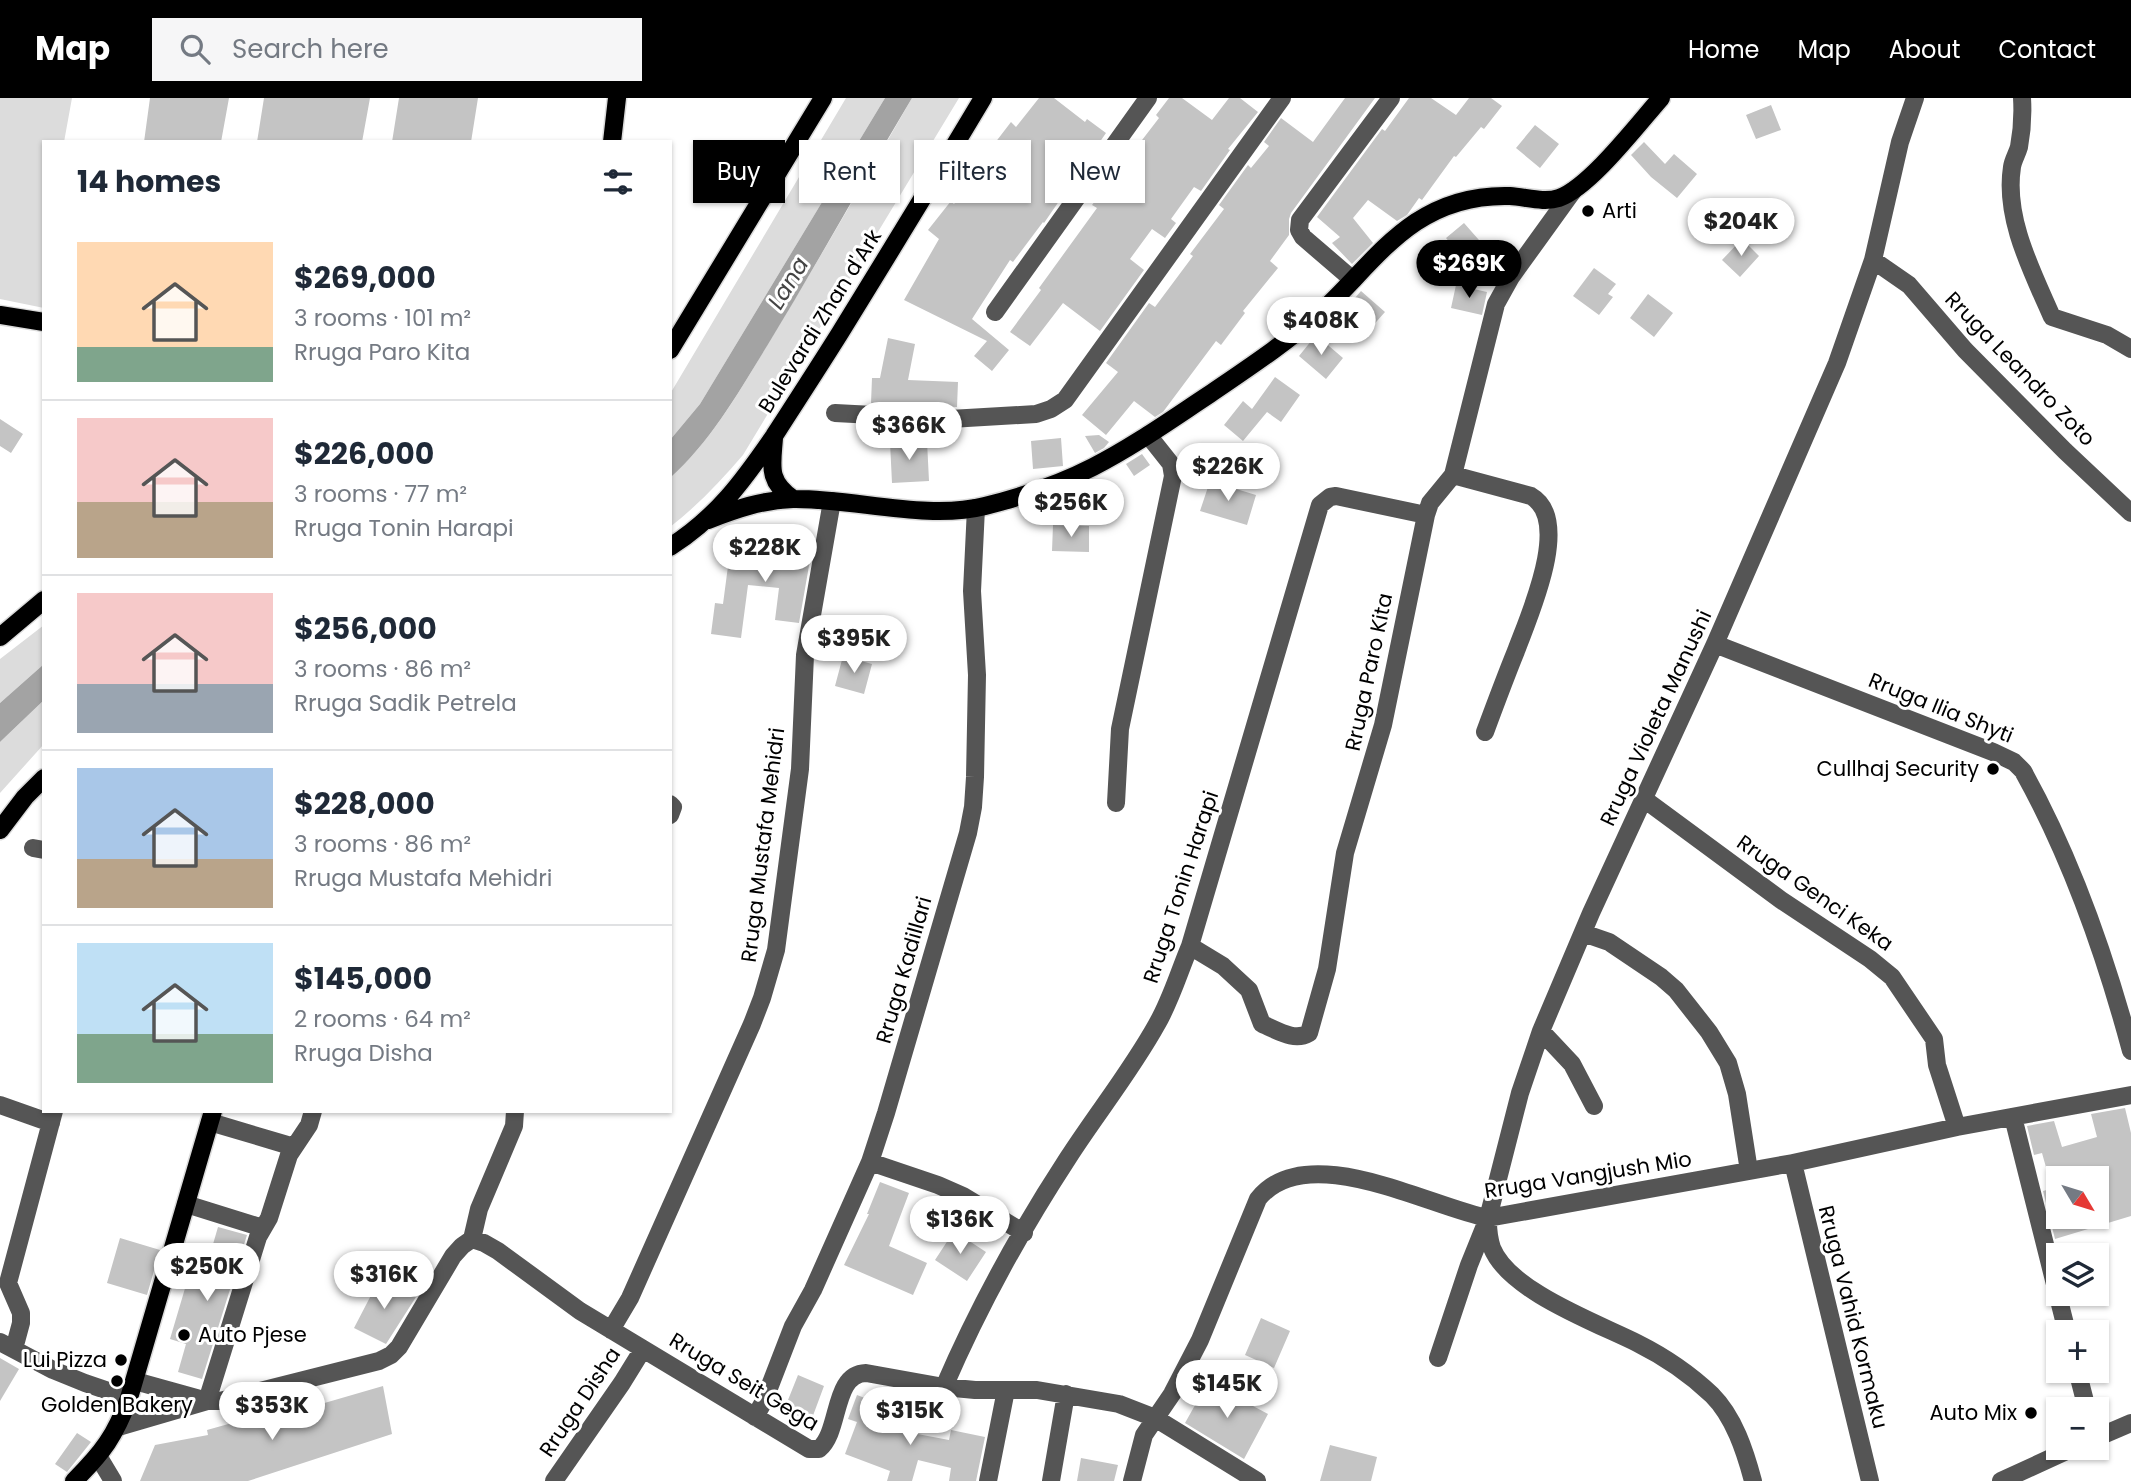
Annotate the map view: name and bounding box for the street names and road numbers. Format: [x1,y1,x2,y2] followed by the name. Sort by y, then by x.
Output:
[751,223,888,418] street label: Bulevardi Zhan d'Ark
[1939,285,2102,452] street label: Rruga Leandro Zoto
[1338,590,1399,754] street label: Rruga Paro Kita
[1593,605,1718,830] street label: Rruga Violeta Manushi
[1864,665,2018,750] street label: Rruga Ilia Shyti
[734,726,791,964] street label: Rruga Mustafa Mehidri
[1136,787,1225,987] street label: Rruga Tonin Harapi
[1731,828,1899,958] street label: Rruga Genci Keka
[869,893,938,1047] street label: Rruga Kadillari
[1482,1144,1694,1205] street label: Rruga Vangjush Mio
[1812,1202,1895,1431] street label: Rruga Vahid Kormaku
[664,1325,824,1438] street label: Rruga Seit Gega
[532,1341,627,1462] street label: Rruga Disha

